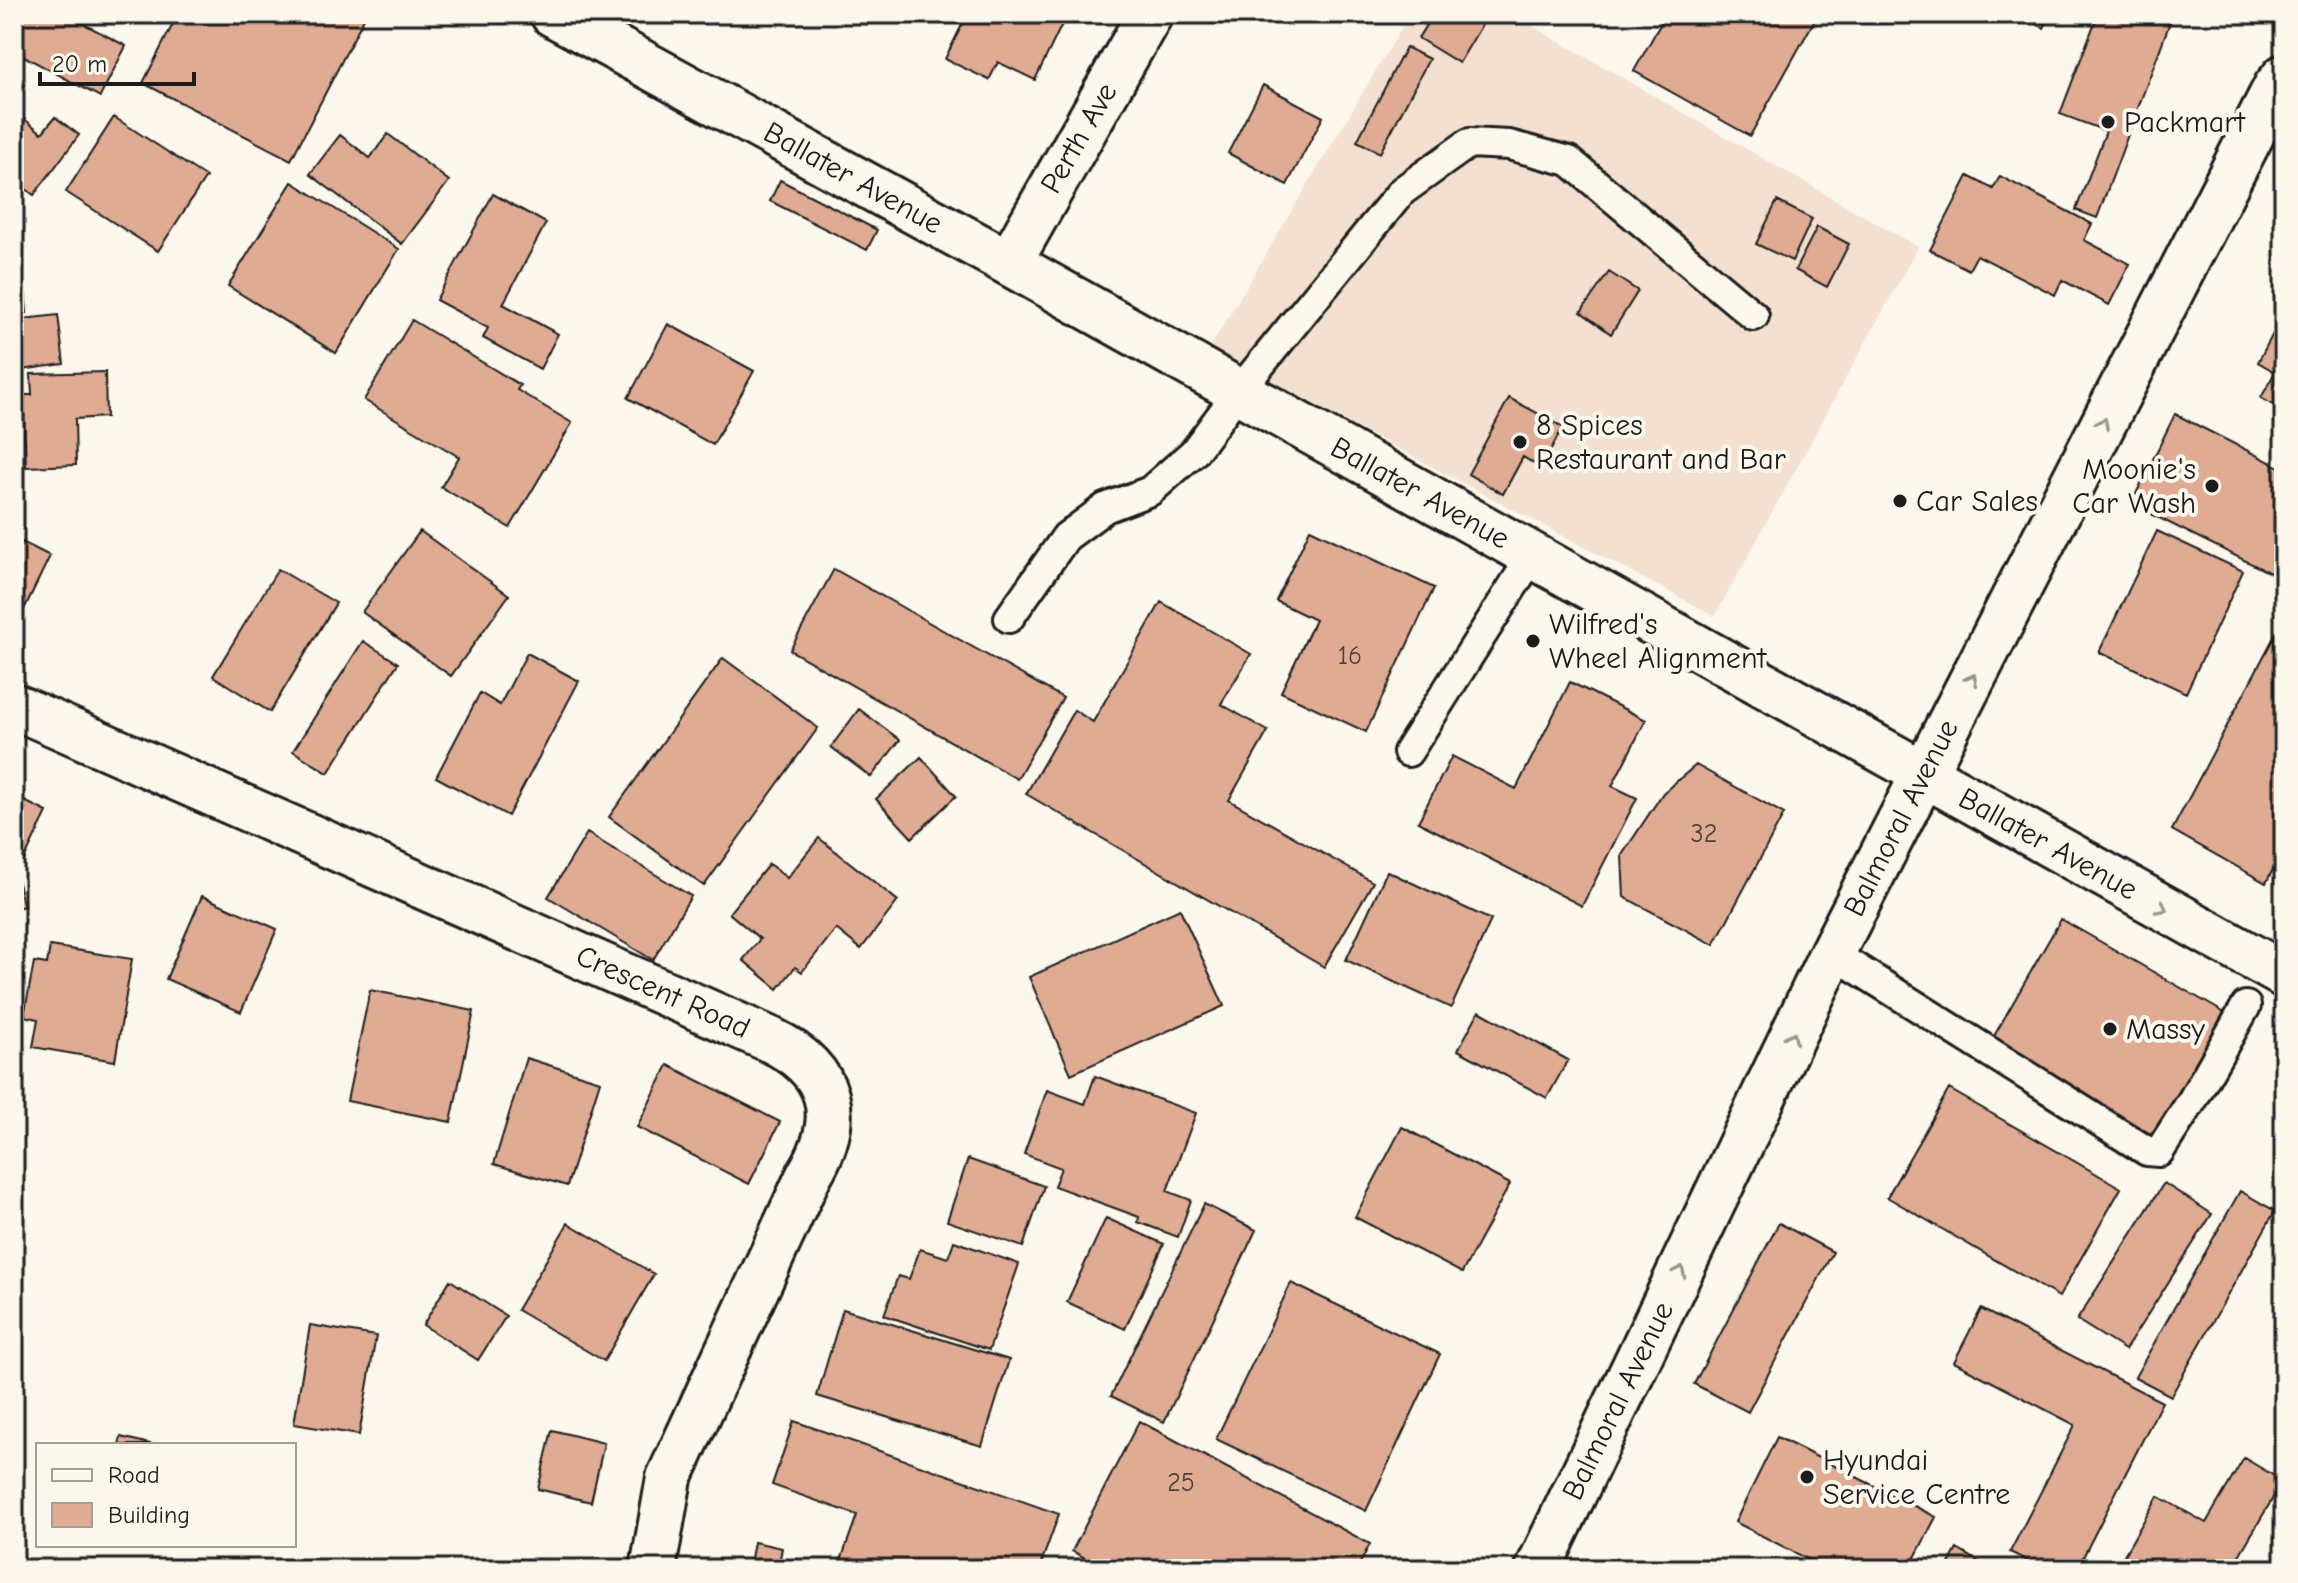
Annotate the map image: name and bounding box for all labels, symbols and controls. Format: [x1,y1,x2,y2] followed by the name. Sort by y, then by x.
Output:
[40,36,194,86] scale bar
[52,50,107,78] text: 20 m
[1033,77,1125,199] street label: Perth Ave
[2124,105,2246,140] place label: Packmart
[2099,113,2117,131] marker: Packmart
[758,115,948,241] street label: Ballater Avenue
[1536,408,1786,477] place label: 8 Spices Restaurant and Bar
[2094,416,2109,431] one-way arrow
[1325,430,1515,556] street label: Ballater Avenue
[1511,433,1529,451] marker: 8 Spices Restaurant and Bar
[2072,452,2196,521] place label: Moonie's Car Wash
[2203,477,2221,495] marker: Moonie's Car Wash
[1916,484,2038,519] place label: Car Sales
[1891,492,1909,510] marker: Car Sales
[1549,607,1767,676] place label: Wilfred's Wheel Alignment
[1524,632,1542,650] marker: Wilfred's Wheel Alignment
[1338,641,1362,671] house number: 16
[1962,673,1977,688] one-way arrow
[1836,714,1966,922] street label: Balmoral Avenue
[1953,781,2143,907] street label: Ballater Avenue
[1691,819,1717,849] house number: 32
[2154,898,2168,914] one-way arrow
[571,938,755,1046] street label: Crescent Road
[2126,1012,2206,1047] place label: Massy
[2101,1020,2119,1038] marker: Massy
[1782,1030,1798,1045] one-way arrow
[1670,1265,1686,1280] one-way arrow
[1555,1296,1681,1506] street label: Balmoral Avenue
[36,1443,296,1547] legend
[1823,1443,2010,1512] place label: Hyundai Service Centre
[108,1461,160,1489] text: Road
[1167,1468,1195,1498] house number: 25
[1798,1468,1816,1486] marker: Hyundai Service Centre
[108,1501,190,1529] text: Building

